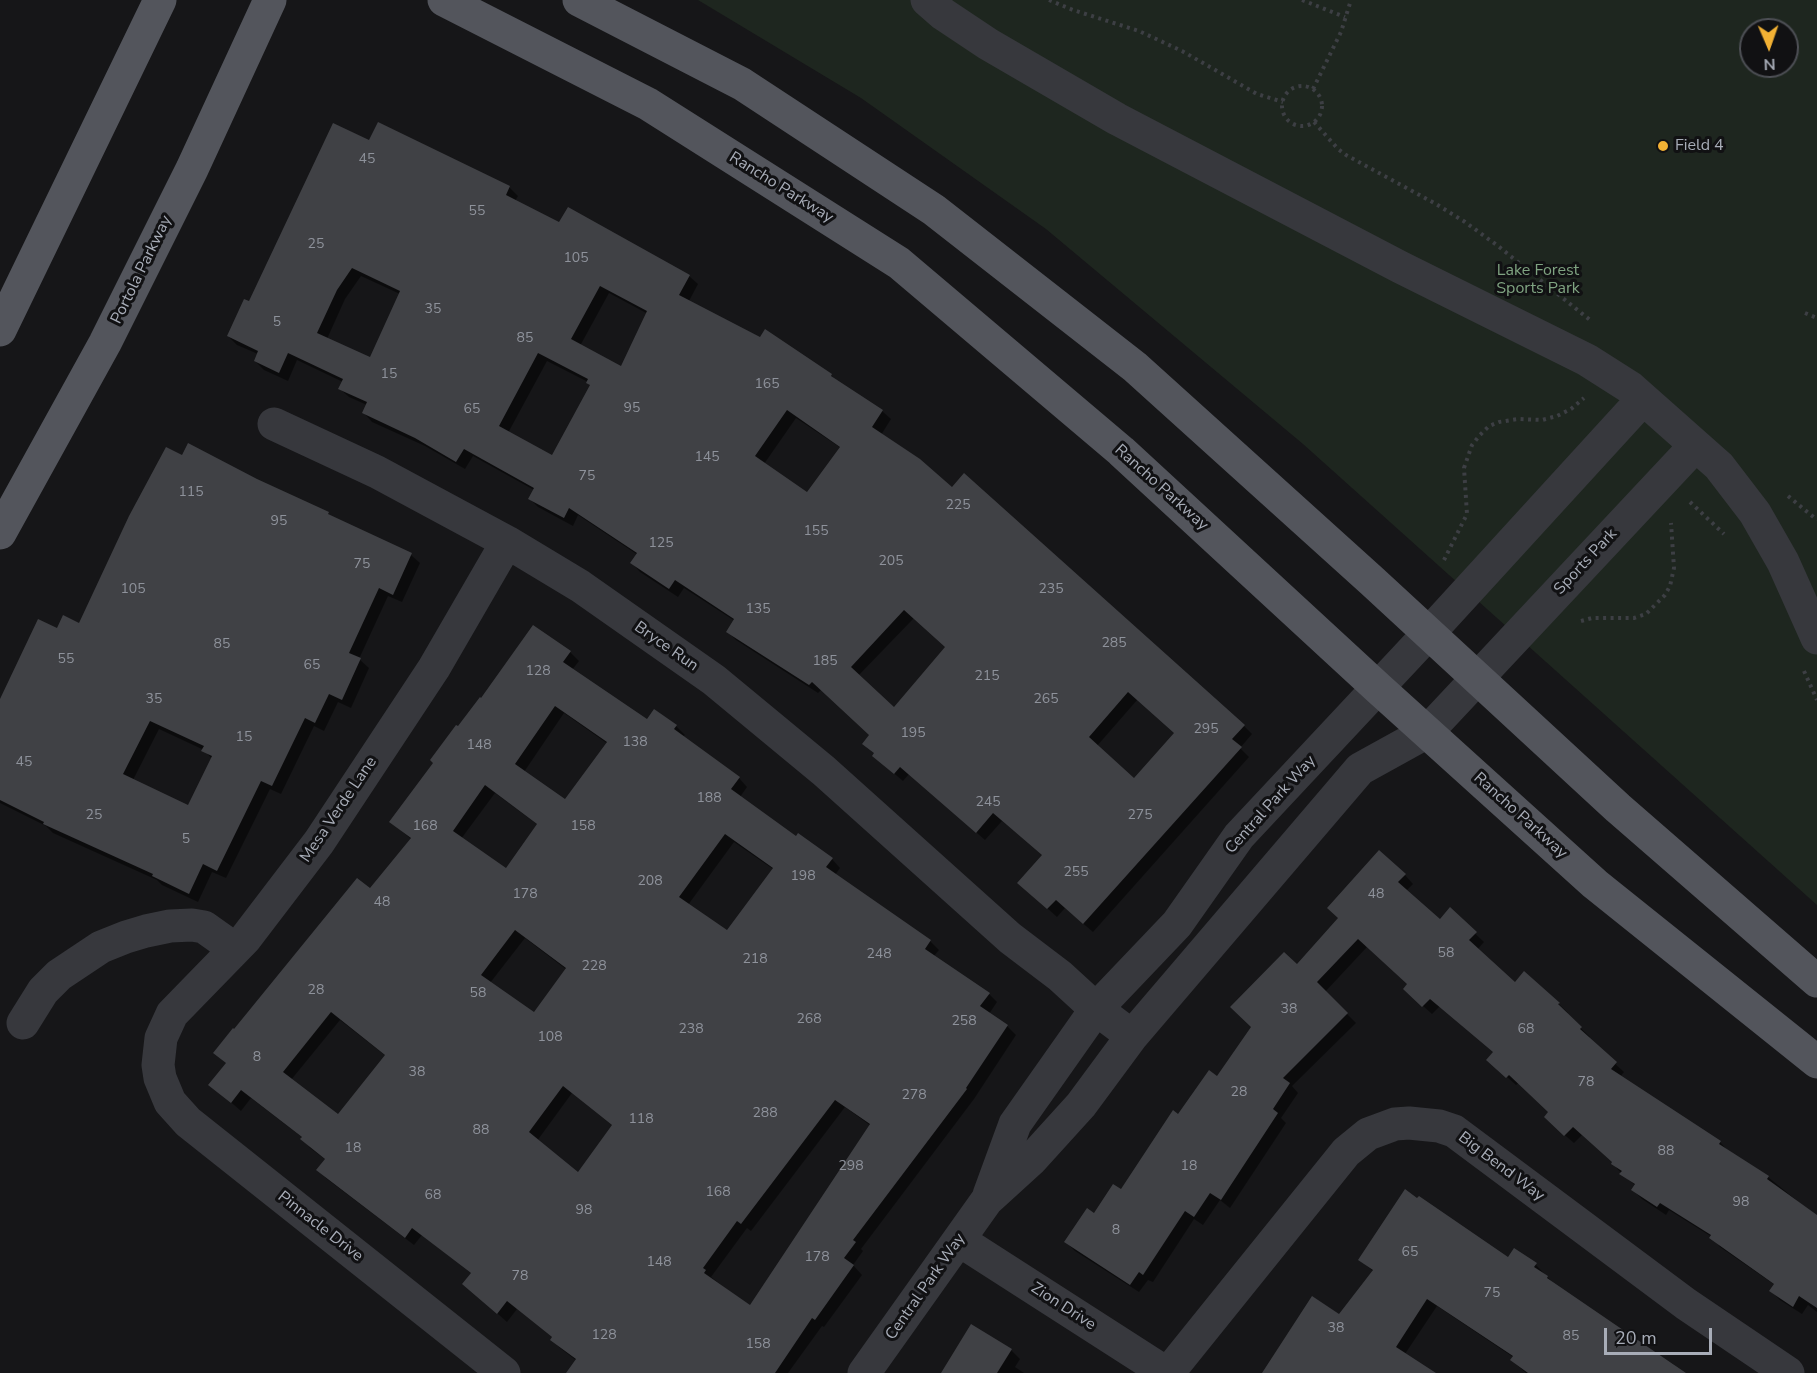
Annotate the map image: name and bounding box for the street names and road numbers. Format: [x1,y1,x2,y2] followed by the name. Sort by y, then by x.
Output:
[725,148,837,228] street label: Rancho Parkway
[107,213,177,327] street label: Portola Parkway
[1110,441,1212,535] street label: Rancho Parkway
[1550,525,1622,599] street label: Sports Park
[630,618,702,676] street label: Bryce Run
[1222,752,1320,858] street label: Central Park Way
[297,753,381,867] street label: Mesa Verde Lane
[1469,769,1571,863] street label: Rancho Parkway
[1454,1128,1548,1206] street label: Big Bend Way
[273,1188,367,1266] street label: Pinnacle Drive
[882,1230,970,1344] street label: Central Park Way
[1027,1279,1099,1335] street label: Zion Drive

